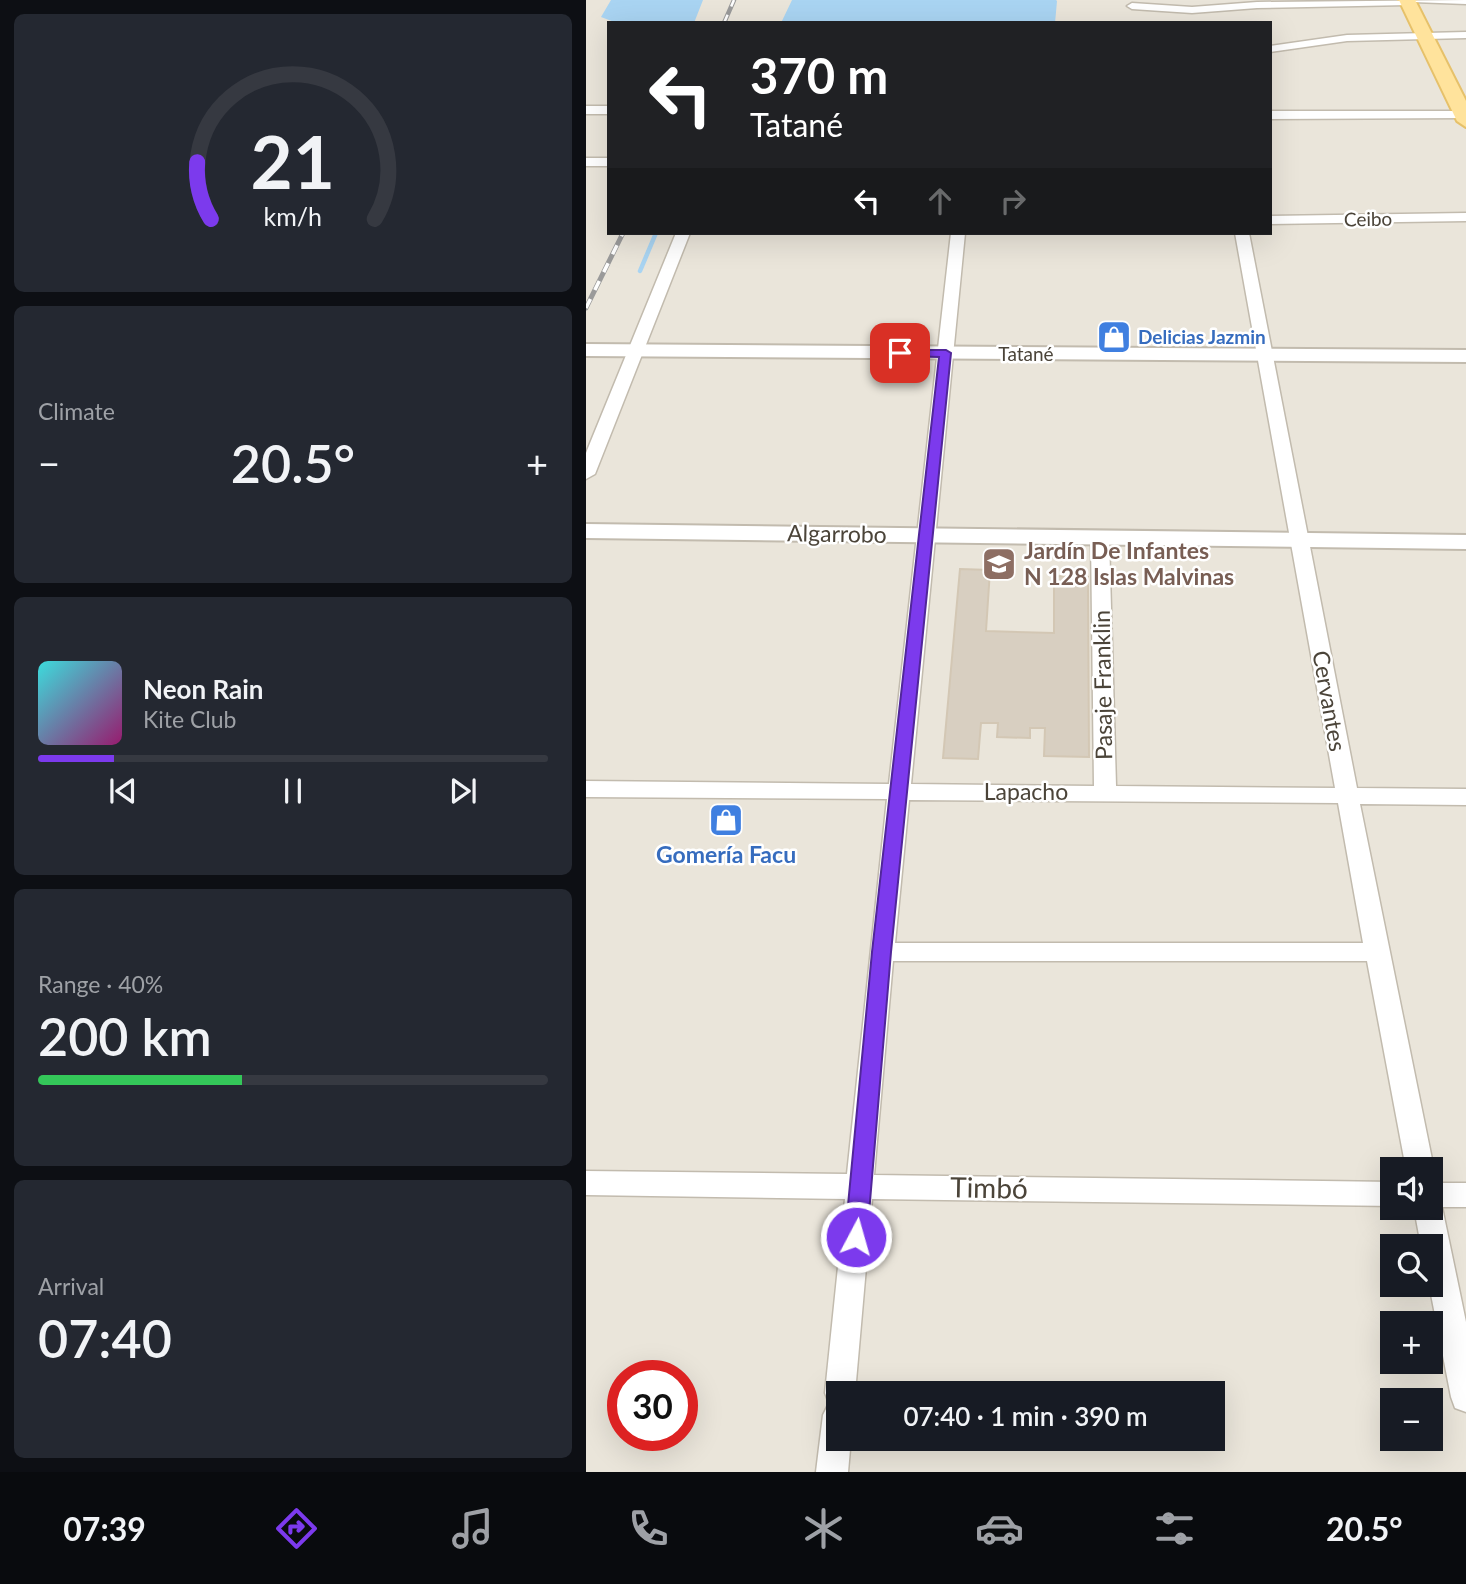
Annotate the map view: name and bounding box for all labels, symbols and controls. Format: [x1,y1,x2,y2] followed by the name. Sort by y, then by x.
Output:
[750,46,888,104] text: 370 m
[635,49,726,140] icon: left
[750,105,843,144] text: Tatané
[251,117,335,205] text: 21
[848,182,886,220] icon: left
[921,182,959,220] icon: ahead
[994,182,1032,220] icon: right
[264,201,322,231] text: km/h
[1344,207,1392,230] street label: Ceibo
[1095,318,1133,356] shop icon: Delicias Jazmin
[870,323,930,383] pin
[1138,325,1266,348] place label: Delicias Jazmin
[881,334,919,372] icon: arrive
[998,342,1054,365] street label: Tatané
[38,397,115,425] text: Climate
[231,432,355,494] text: 20.5°
[38,440,60,486] text: −
[526,440,548,486] text: +
[787,518,887,548] street label: Algarrobo
[1024,536,1234,590] place label: Jardín De Infantes N 128 Islas Malvinas
[980,545,1018,583] school or university icon: Jardín De Infantes N 128 Islas Malvinas
[1087,610,1117,760] street label: Pasaje Franklin
[1307,648,1353,753] street label: Cervantes
[143,673,263,705] text: Neon Rain
[143,705,236,733] text: Kite Club
[104,772,142,810] icon: previous
[274,772,312,810] icon: pause
[444,772,482,810] icon: next
[984,777,1068,805] street label: Lapacho
[707,801,745,839] shop icon: Gomería Facu
[656,840,796,868] place label: Gomería Facu
[38,970,163,998] text: Range · 40%
[38,1005,212,1067] text: 200 km
[1380,1157,1443,1451] map controls
[1380,1157,1443,1220] button: sound
[950,1169,1028,1205] street label: Timbó
[819,1200,893,1274] position arrow
[1380,1234,1443,1297] button: search
[38,1272,104,1300] text: Arrival
[38,1307,172,1369] text: 07:40
[1380,1311,1443,1374] button: +
[607,1360,698,1451] speed limit sign: 30
[1380,1388,1443,1451] button: −
[903,1400,1148,1432] text: 07:40 · 1 min · 390 m
[272,1504,321,1553] icon: directions
[448,1504,497,1553] icon: music
[624,1504,673,1553] icon: phone
[799,1504,848,1553] icon: climate
[975,1504,1024,1553] icon: car
[1150,1504,1199,1553] icon: filters
[63,1509,146,1548] text: 07:39
[1326,1509,1403,1548] text: 20.5°

